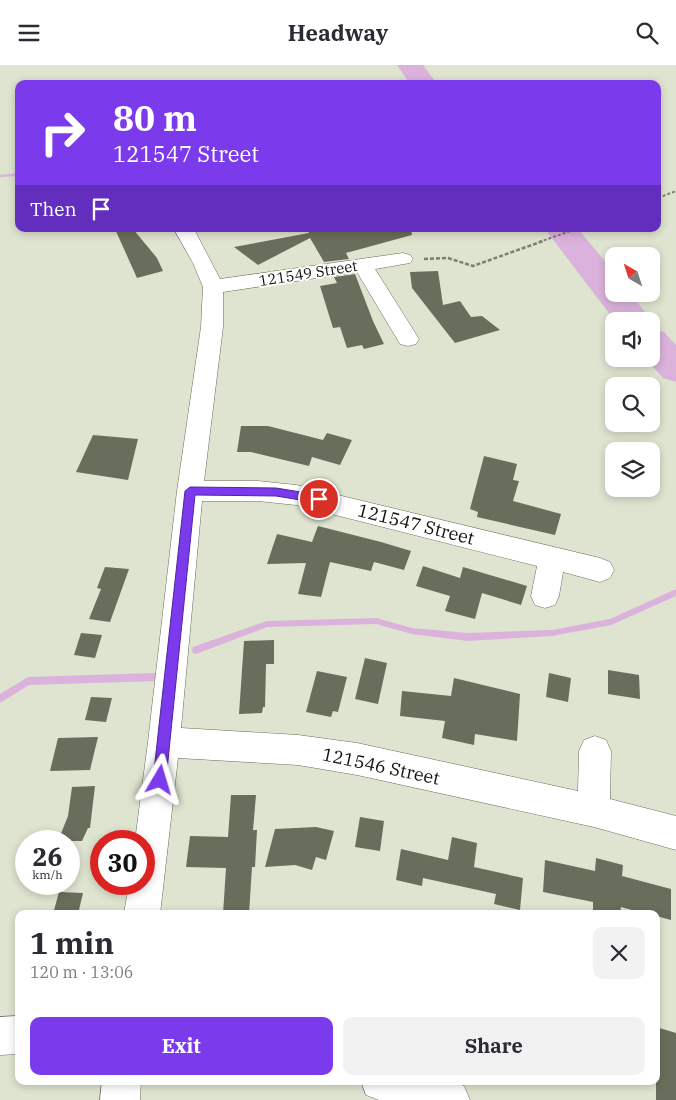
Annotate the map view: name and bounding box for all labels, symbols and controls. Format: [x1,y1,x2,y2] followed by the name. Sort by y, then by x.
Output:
[288,18,388,47] text: Headway
[15,19,43,47] icon: menu
[633,19,661,47] icon: search
[113,95,197,141] text: 80 m
[30,100,95,165] icon: right
[113,139,259,168] text: 121547 Street
[87,195,115,223] icon: arrive
[30,197,77,221] text: Then
[605,247,660,303] north arrow
[605,247,660,497] map controls
[257,256,359,290] street label: 121549 Street
[605,312,660,367] button: sound
[605,377,660,432] button: search
[605,442,660,497] button: layers
[298,478,340,520] pin
[305,485,333,513] icon: arrive
[355,498,477,550] street label: 121547 Street
[320,742,442,790] street label: 121546 Street
[133,753,185,805] position arrow
[90,830,155,895] speed limit sign: 30
[32,840,63,873] text: 26
[32,867,63,882] text: km/h
[30,923,114,962] text: 1 min
[593,927,645,979] button: close
[30,962,133,982] text: 120 m · 13:06
[30,1017,333,1075] button: Exit
[343,1017,645,1075] button: Share

